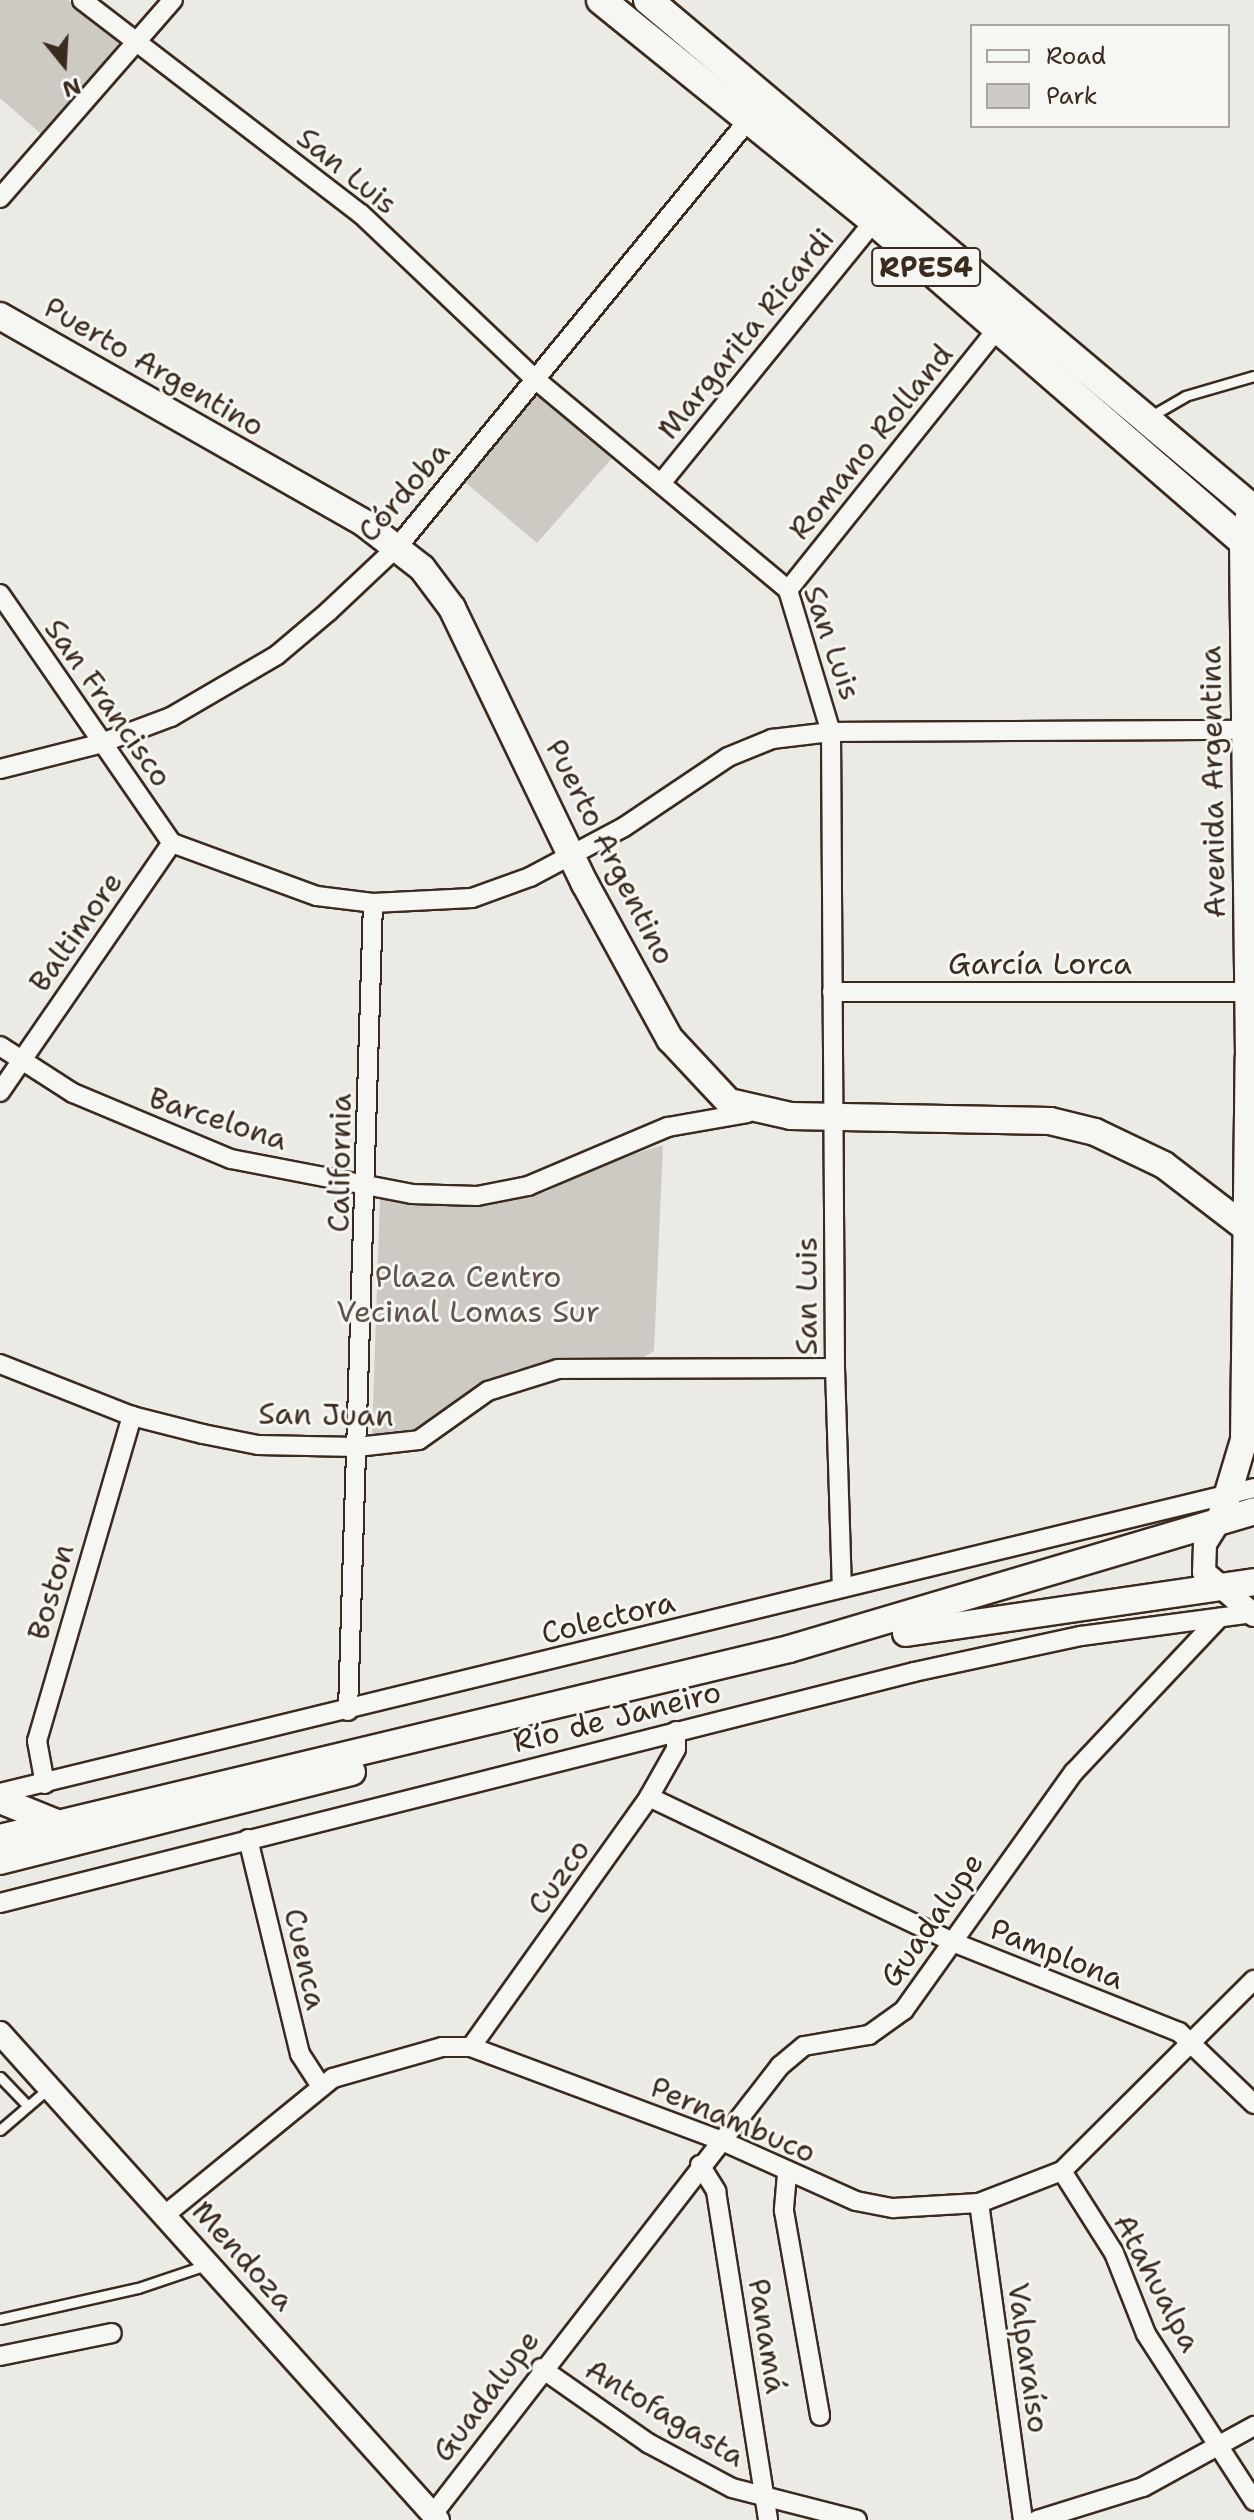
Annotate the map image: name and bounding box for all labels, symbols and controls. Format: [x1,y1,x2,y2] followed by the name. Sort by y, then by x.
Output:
[24,24,104,104] north arrow
[970,24,1230,128] legend
[1046,40,1106,72] text: Road
[59,71,84,104] text: N
[1046,80,1098,112] text: Park
[290,120,404,222] street label: San Luis
[650,221,842,447] street label: Margarita Ricardi
[870,243,982,291] road number: RPE54
[37,289,271,445] street label: Puerto Argentino
[781,337,961,547] street label: Romano Rolland
[351,434,457,550] street label: Córdoba
[796,581,868,705] street label: San Luis
[37,612,179,794] street label: San Francisco
[1193,646,1233,918] street label: Avenida Argentina
[538,733,682,971] street label: Puerto Argentino
[22,865,130,999] street label: Baltimore
[948,946,1132,982] street label: García Lorca
[144,1080,292,1158] street label: Barcelona
[321,1093,359,1233] street label: California
[789,1237,825,1355] street label: San Luis
[336,1259,600,1330] park label: Plaza Centro Vecinal Lomas Sur
[258,1396,394,1434] street label: San Juan
[20,1540,82,1644] street label: Boston
[537,1584,679,1652] street label: Colectora
[509,1674,725,1760] street label: Río de Janeiro
[520,1832,598,1922] street label: Cuzco
[873,1846,991,1994] street label: Guadalupe
[276,1905,334,2013] street label: Cuenca
[985,1911,1129,1997] street label: Pamplona
[645,2069,821,2171] street label: Pernambuco
[184,2194,302,2318] street label: Mendoza
[1106,2208,1208,2358] street label: Atahualpa
[740,2276,794,2396] street label: Panamá
[1000,2280,1056,2436] street label: Valparaíso
[425,2323,547,2469] street label: Guadalupe
[579,2351,751,2475] street label: Antofagasta

